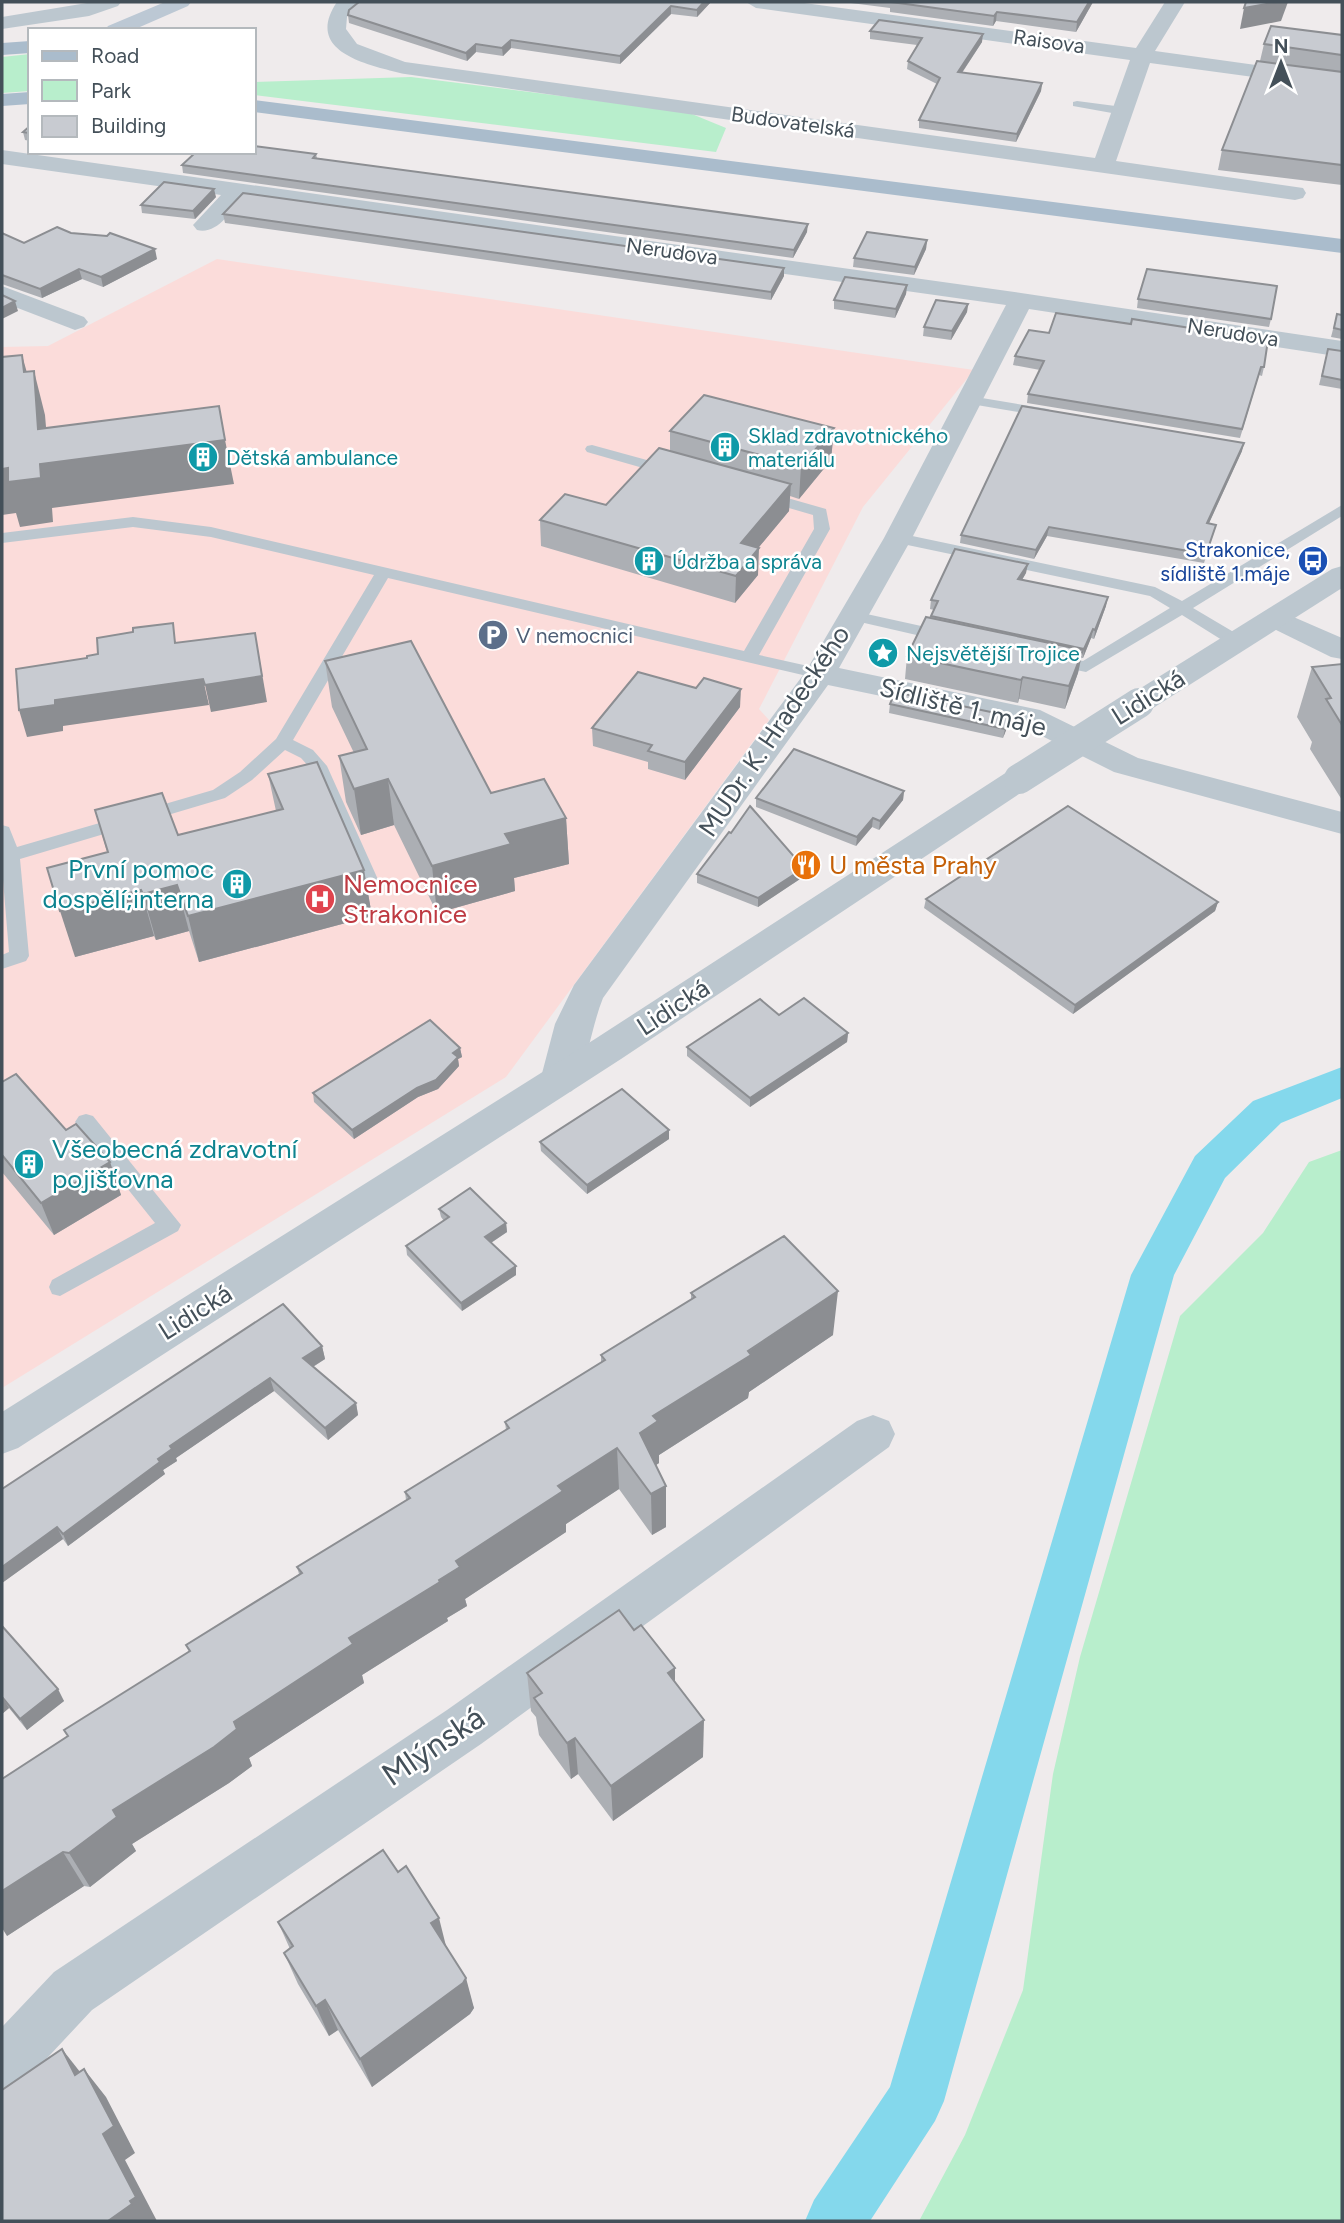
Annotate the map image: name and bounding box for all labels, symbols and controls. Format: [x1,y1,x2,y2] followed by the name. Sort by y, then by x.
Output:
[1012,24,1086,58] street label: Raisova
[28,28,256,154] legend
[1246,28,1316,98] north arrow
[1274,35,1288,58] text: N
[91,43,139,68] text: Road
[91,78,132,103] text: Park
[730,101,856,143] street label: Budovatelská
[91,113,166,138] text: Building
[625,232,719,270] street label: Nerudova
[1186,312,1280,352] street label: Nerudova
[748,423,948,472] place label: Sklad zdravotnického materiálu
[708,430,742,464] building icon: Sklad zdravotnického materiálu
[186,440,220,474] building icon: Dětská ambulance
[226,445,398,470] place label: Dětská ambulance
[1160,537,1290,586] place label: Strakonice, sídliště 1.máje
[632,544,666,578] building icon: Údržba a správa
[1296,544,1330,578] bus stop icon: Strakonice, sídliště 1.máje
[672,549,822,574] place label: Údržba a správa
[476,618,510,652] parking icon: V nemocnici
[691,619,857,843] street label: MUDr. K. Hradeckého
[516,623,633,648] place label: V nemocnici
[866,636,900,670] place icon: Nejsvětější Trojice
[906,641,1080,666] place label: Nejsvětější Trojice
[1105,662,1191,732] street label: Lidická
[876,671,1050,743] street label: Sídliště 1. máje
[789,848,823,882] restaurant icon: U města Prahy
[829,849,997,881] place label: U města Prahy
[42,853,214,915] place label: První pomoc dospělí;interna
[220,867,254,901] building icon: První pomoc dospělí;interna
[343,868,477,930] place label: Nemocnice Strakonice
[303,882,337,916] hospital icon: Nemocnice Strakonice
[631,972,715,1042] street label: Lidická
[52,1133,299,1195] place label: Všeobecná zdravotní pojišťovna
[12,1147,46,1181] building icon: Všeobecná zdravotní pojišťovna
[152,1277,238,1347] street label: Lidická
[375,1698,491,1794] street label: Mlýnská

